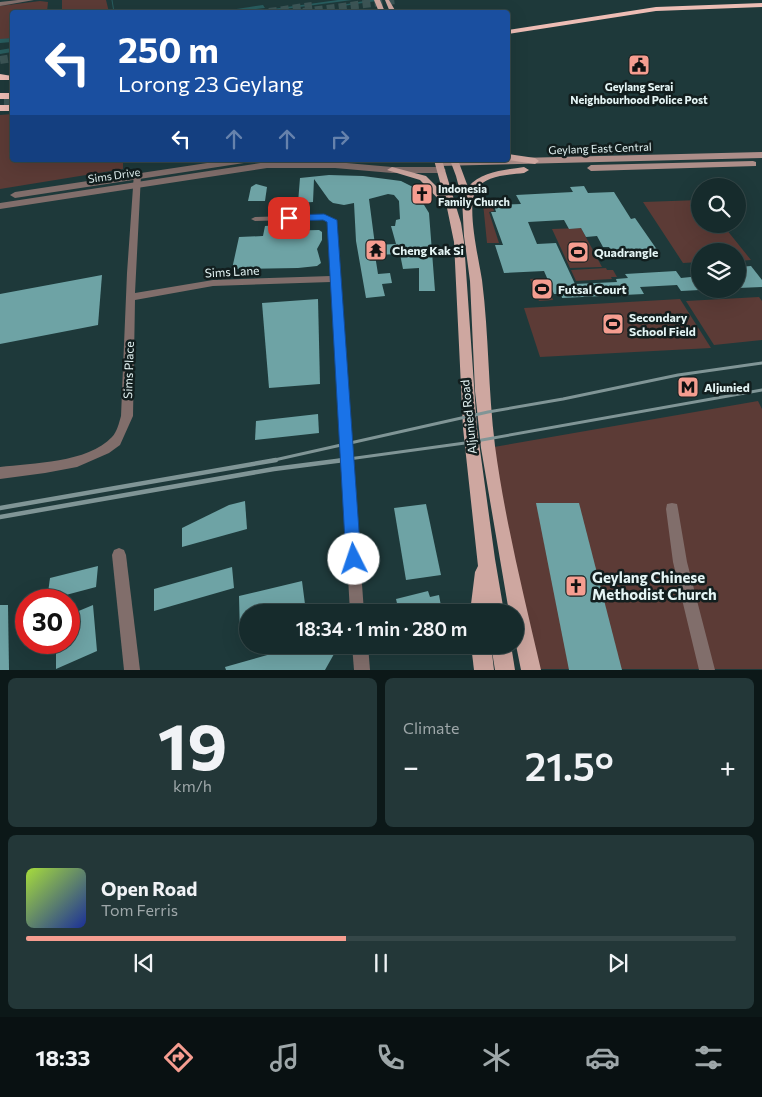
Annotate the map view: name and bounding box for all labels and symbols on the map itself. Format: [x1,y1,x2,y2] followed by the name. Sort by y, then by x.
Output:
[627,53,651,77] public building icon: Geylang Serai Neighbourhood Police Post
[570,80,708,106] place label: Geylang Serai Neighbourhood Police Post
[548,140,652,156] street label: Geylang East Central
[87,165,141,185] street label: Sims Drive
[410,182,434,206] church icon: Indonesia Family Church
[438,182,510,208] place label: Indonesia Family Church
[268,197,310,239] pin
[364,238,388,262] temple icon: Cheng Kak Si
[566,240,590,264] sports icon: Quadrangle
[392,243,464,257] place label: Cheng Kak Si
[594,245,658,259] place label: Quadrangle
[204,263,260,279] street label: Sims Lane
[530,277,554,301] sports icon: Futsal Court
[558,282,626,296] place label: Futsal Court
[629,310,696,338] place label: Secondary School Field
[601,312,625,336] sports icon: Secondary School Field
[120,341,136,399] street label: Sims Place
[676,375,700,399] metro station icon: Aljunied
[457,379,479,455] street label: Aljunied Road
[704,380,750,394] place label: Aljunied
[327,532,379,584] position arrow
[592,568,717,603] place label: Geylang Chinese Methodist Church
[564,574,588,598] church icon: Geylang Chinese Methodist Church
[15,589,80,654] speed limit sign: 30

